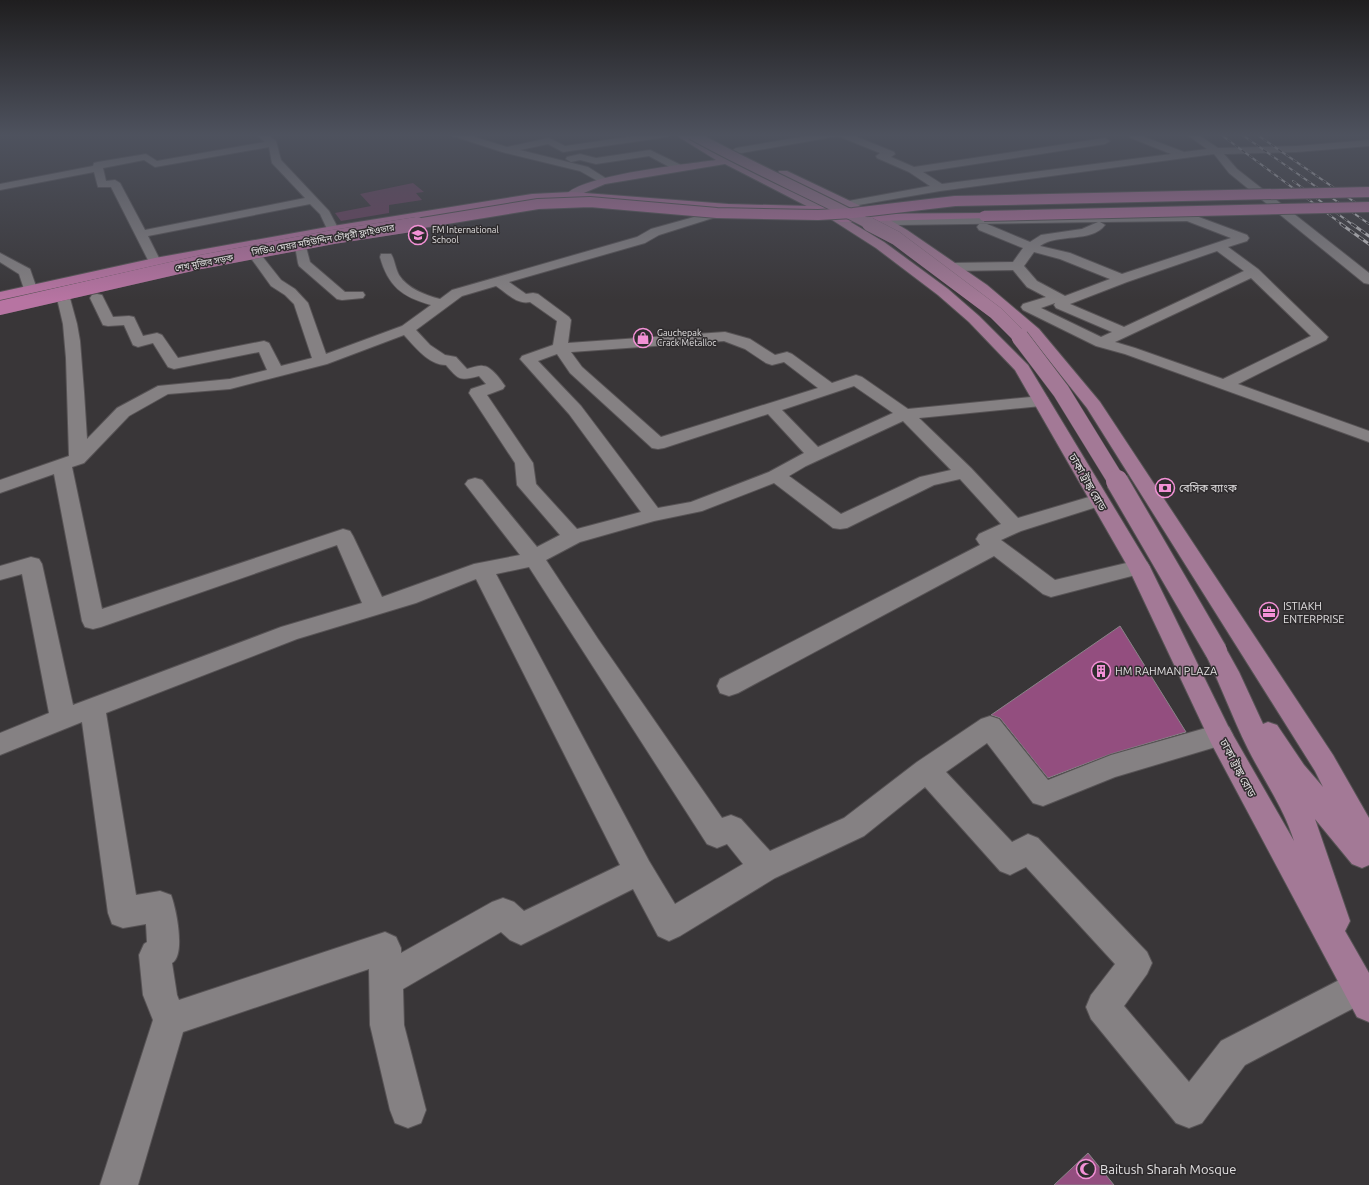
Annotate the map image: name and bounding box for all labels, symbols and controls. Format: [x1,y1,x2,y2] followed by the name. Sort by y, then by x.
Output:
[250,221,396,259] street label: সিডিএ মেয়র মহিউদ্দিন চৌধুরী ফ্লাইওভার
[407,224,429,246] school or university icon: FM International School
[432,225,499,245] place label: FM International School
[174,251,235,275] street label: শেখ মুজিব সড়ক
[632,327,654,349] shop icon: Gauchepak Crack Metalloc
[657,328,716,348] place label: Gauchepak Crack Metalloc
[1066,451,1109,513] street label: ঢাকা ট্রাঙ্ক রোড
[1154,477,1176,499] bank icon: বেসিক ব্যাংক
[1179,482,1237,494] place label: বেসিক ব্যাংক
[1283,600,1344,625] place label: ISTIAKH ENTERPRISE
[1258,601,1280,623] office icon: ISTIAKH ENTERPRISE
[1090,660,1112,682] building icon: HM RAHMAN PLAZA
[1115,665,1218,677] place label: HM RAHMAN PLAZA
[1217,736,1258,799] street label: ঢাকা ট্রাঙ্ক রোড
[1075,1158,1097,1180] mosque icon: Baitush Sharah Mosque
[1100,1162,1236,1176] place label: Baitush Sharah Mosque

